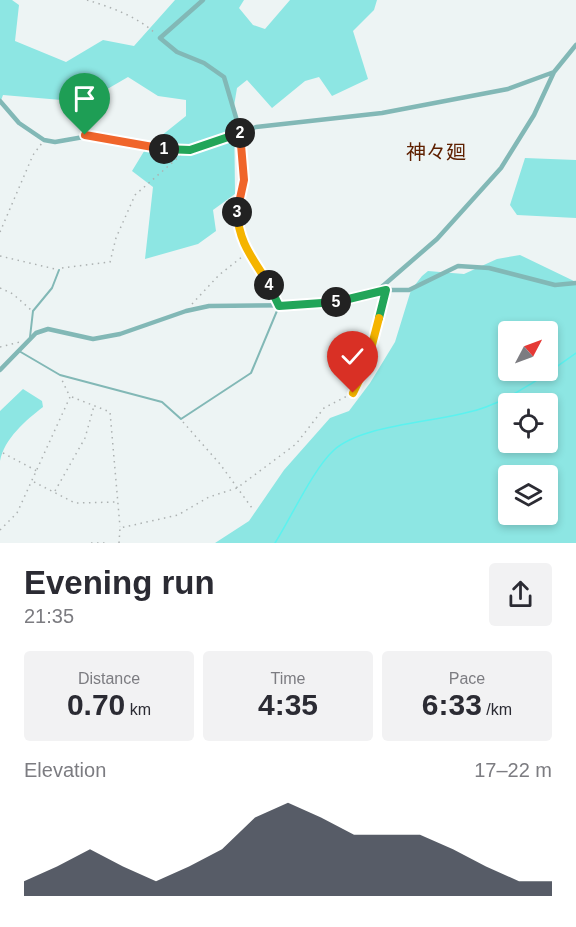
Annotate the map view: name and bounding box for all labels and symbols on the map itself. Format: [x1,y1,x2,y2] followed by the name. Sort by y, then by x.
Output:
[59,73,110,135] pin
[225,118,255,148] pin: 2
[149,134,179,164] pin: 1
[406,141,466,163] district label: 神々廻
[222,197,252,227] pin: 3
[254,270,284,300] pin: 4
[321,287,351,317] pin: 5
[498,321,558,381] north arrow
[327,331,378,393] pin

